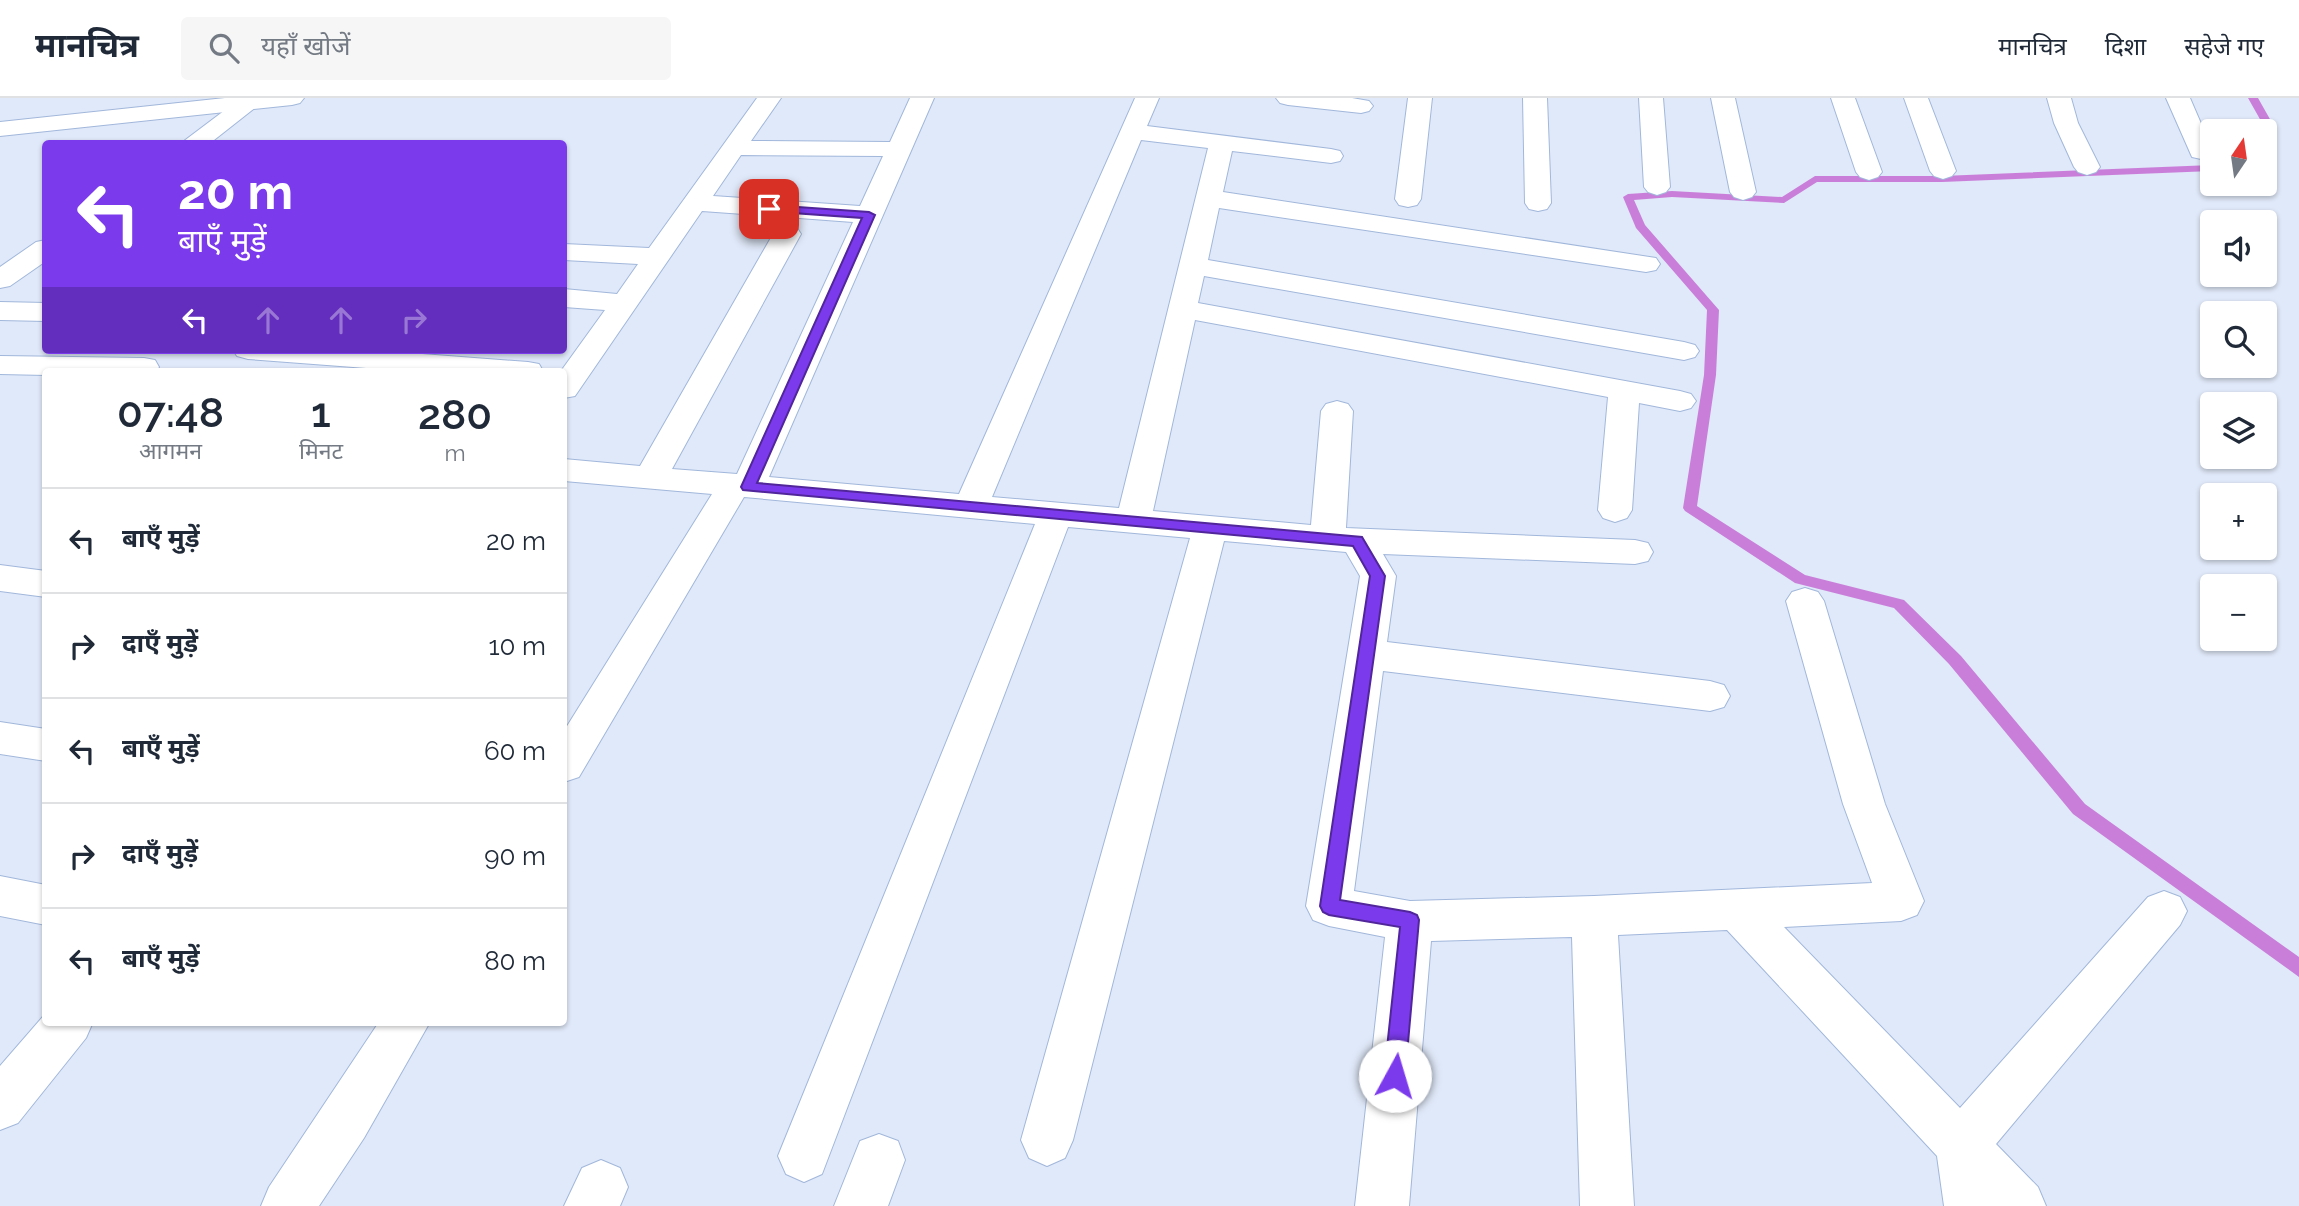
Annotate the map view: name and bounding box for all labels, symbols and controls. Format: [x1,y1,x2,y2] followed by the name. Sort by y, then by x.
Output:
[181,17,671,80] search box
[35,26,139,65] text: मानचित्र
[205,29,243,67] icon: search
[261,31,351,61] text: यहाँ खोजें
[1998,32,2067,61] text: मानचित्र
[2105,32,2146,61] text: दिशा
[2184,32,2264,61] text: सहेजे गए
[2200,119,2277,196] north arrow
[2200,119,2277,651] map controls
[178,163,293,220] text: 20 m
[63,168,154,259] icon: left
[739,179,799,239] pin
[750,190,788,228] icon: arrive
[2200,210,2277,287] button: sound
[178,222,267,259] text: बाएँ मुड़ें
[176,301,214,339] icon: left
[249,301,287,339] icon: ahead
[322,301,360,339] icon: ahead
[395,301,433,339] icon: right
[2200,301,2277,378] button: search
[117,388,224,437] text: 07:48
[311,388,331,437] text: 1
[418,390,492,439] text: 280
[2200,392,2277,469] button: layers
[139,437,202,464] text: आगमन
[299,437,343,464] text: मिनट
[444,439,466,466] text: m
[2200,483,2277,560] button: +
[63,522,101,560] icon: left
[122,523,200,553] text: बाएँ मुड़ें
[486,526,546,556] text: 20 m
[2200,574,2277,651] button: −
[63,627,101,665] icon: right
[122,628,198,658] text: दाएँ मुड़ें
[488,631,546,661] text: 10 m
[63,732,101,770] icon: left
[122,733,200,763] text: बाएँ मुड़ें
[484,736,546,766] text: 60 m
[63,837,101,875] icon: right
[122,838,198,868] text: दाएँ मुड़ें
[484,841,546,871] text: 90 m
[63,942,101,980] icon: left
[122,943,200,973] text: बाएँ मुड़ें
[484,946,546,976] text: 80 m
[1358,1039,1432,1113] position arrow

